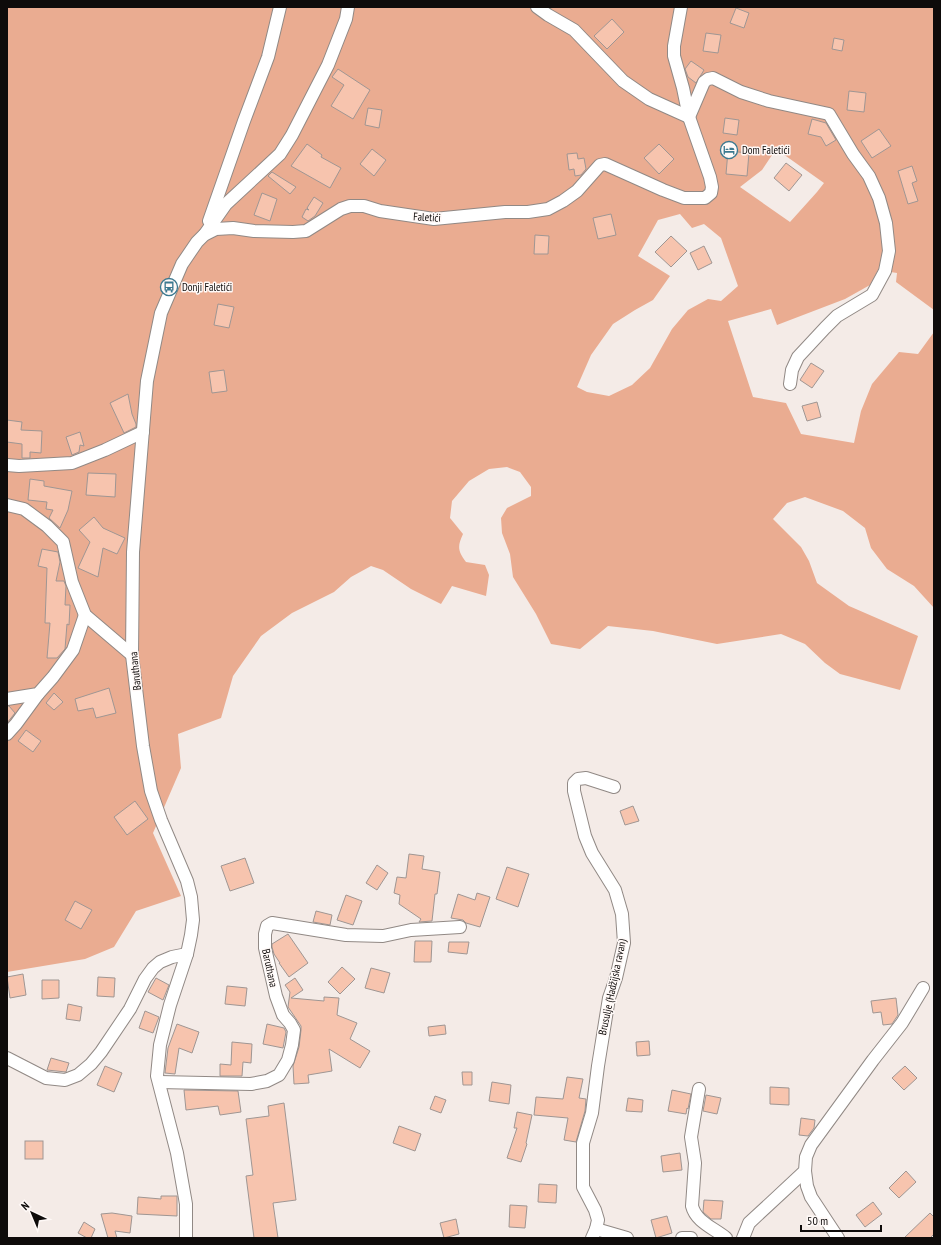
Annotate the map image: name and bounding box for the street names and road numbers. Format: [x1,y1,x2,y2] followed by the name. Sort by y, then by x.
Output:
[413,209,441,225] street label: Faletići
[126,651,144,691] street label: Baruthana
[595,937,629,1036] street label: Brusulje (Hadžijska ravan)
[259,948,281,988] street label: Baruthana

